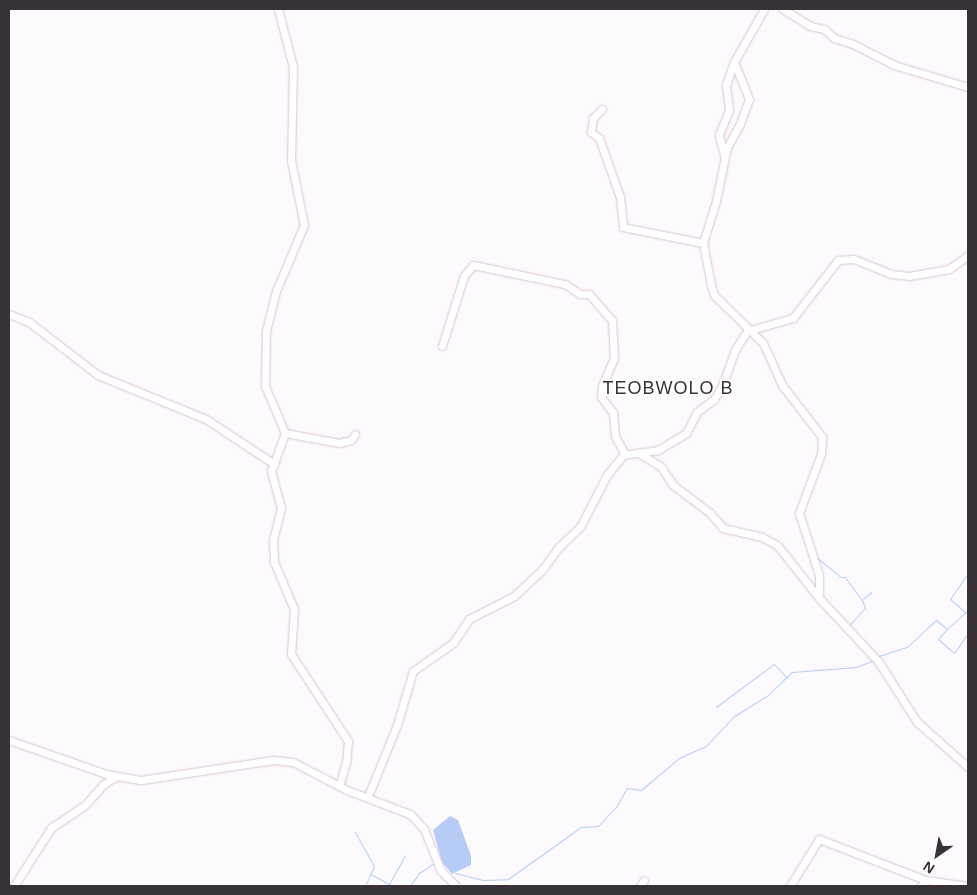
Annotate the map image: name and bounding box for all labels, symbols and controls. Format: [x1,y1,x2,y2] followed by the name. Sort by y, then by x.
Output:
[601,377,735,399] district label: TEOBWOLO B
[912,830,962,880] north arrow
[920,858,937,877] text: N

